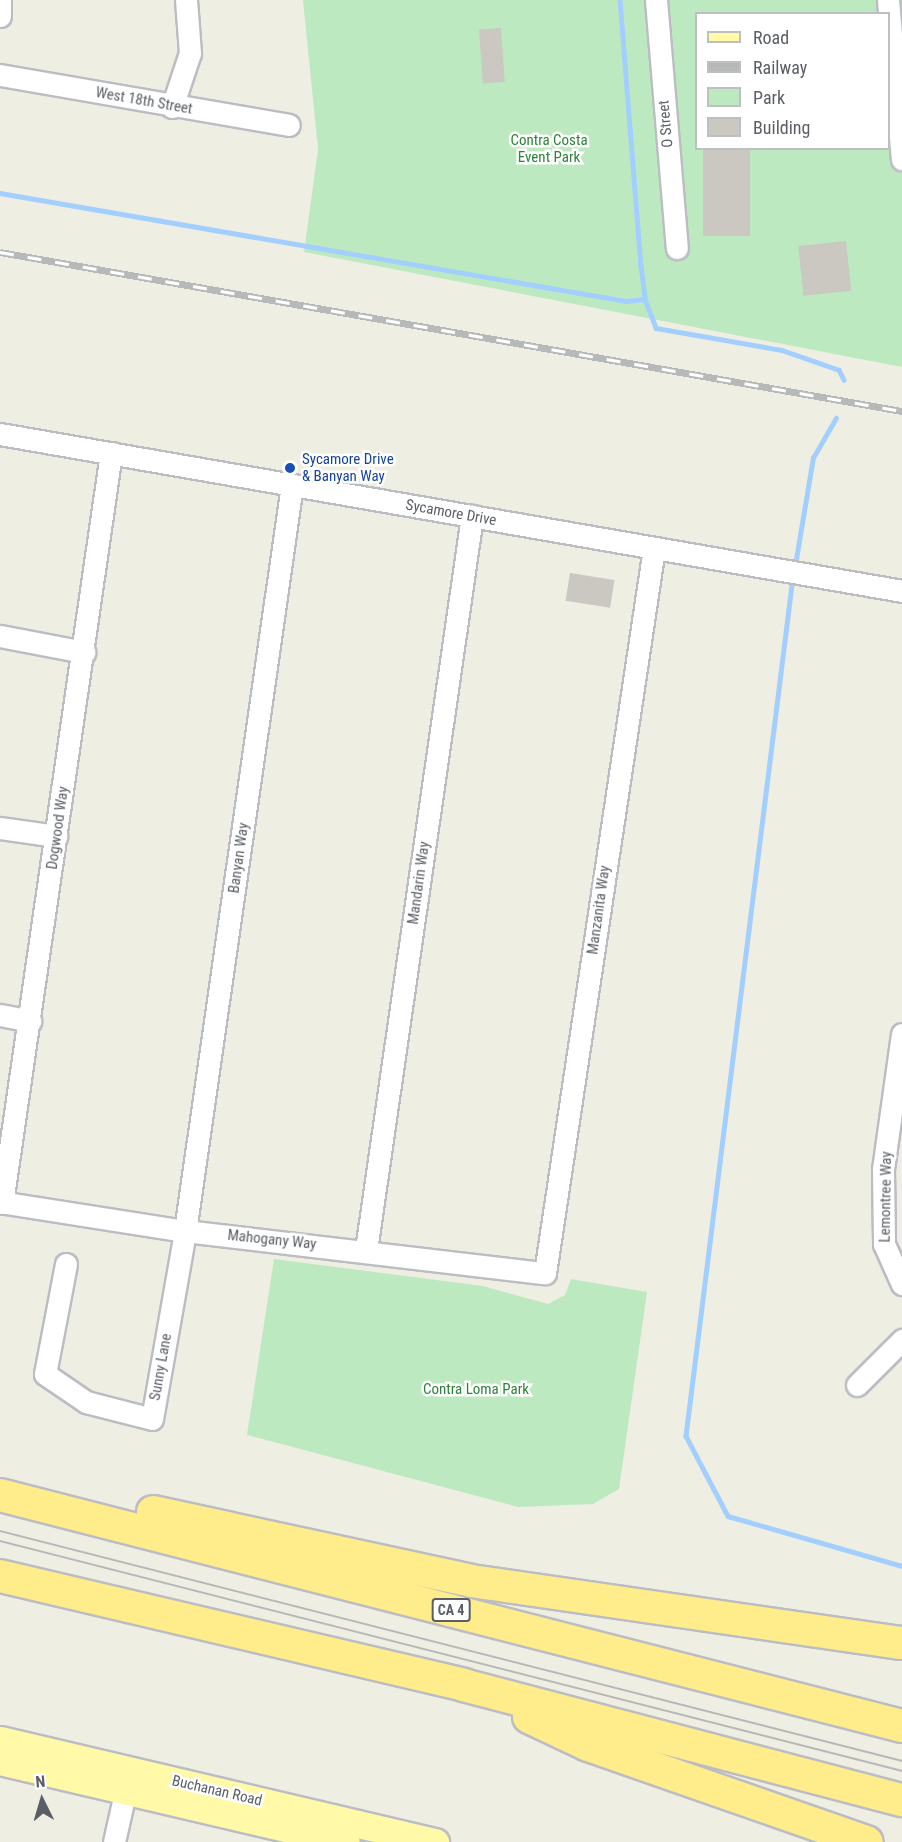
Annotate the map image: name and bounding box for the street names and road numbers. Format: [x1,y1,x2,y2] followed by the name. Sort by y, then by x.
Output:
[94,84,194,118] street label: West 18th Street
[655,100,677,148] street label: O Street
[404,496,498,530] street label: Sycamore Drive
[43,785,73,871] street label: Dogwood Way
[225,822,253,894] street label: Banyan Way
[404,840,434,926] street label: Mandarin Way
[584,864,614,956] street label: Manzanita Way
[876,1151,896,1243] street label: Lemontree Way
[227,1226,317,1254] street label: Mahogany Way
[146,1332,176,1402] street label: Sunny Lane
[432,1599,470,1621] road number: CA 4
[170,1772,264,1810] street label: Buchanan Road

